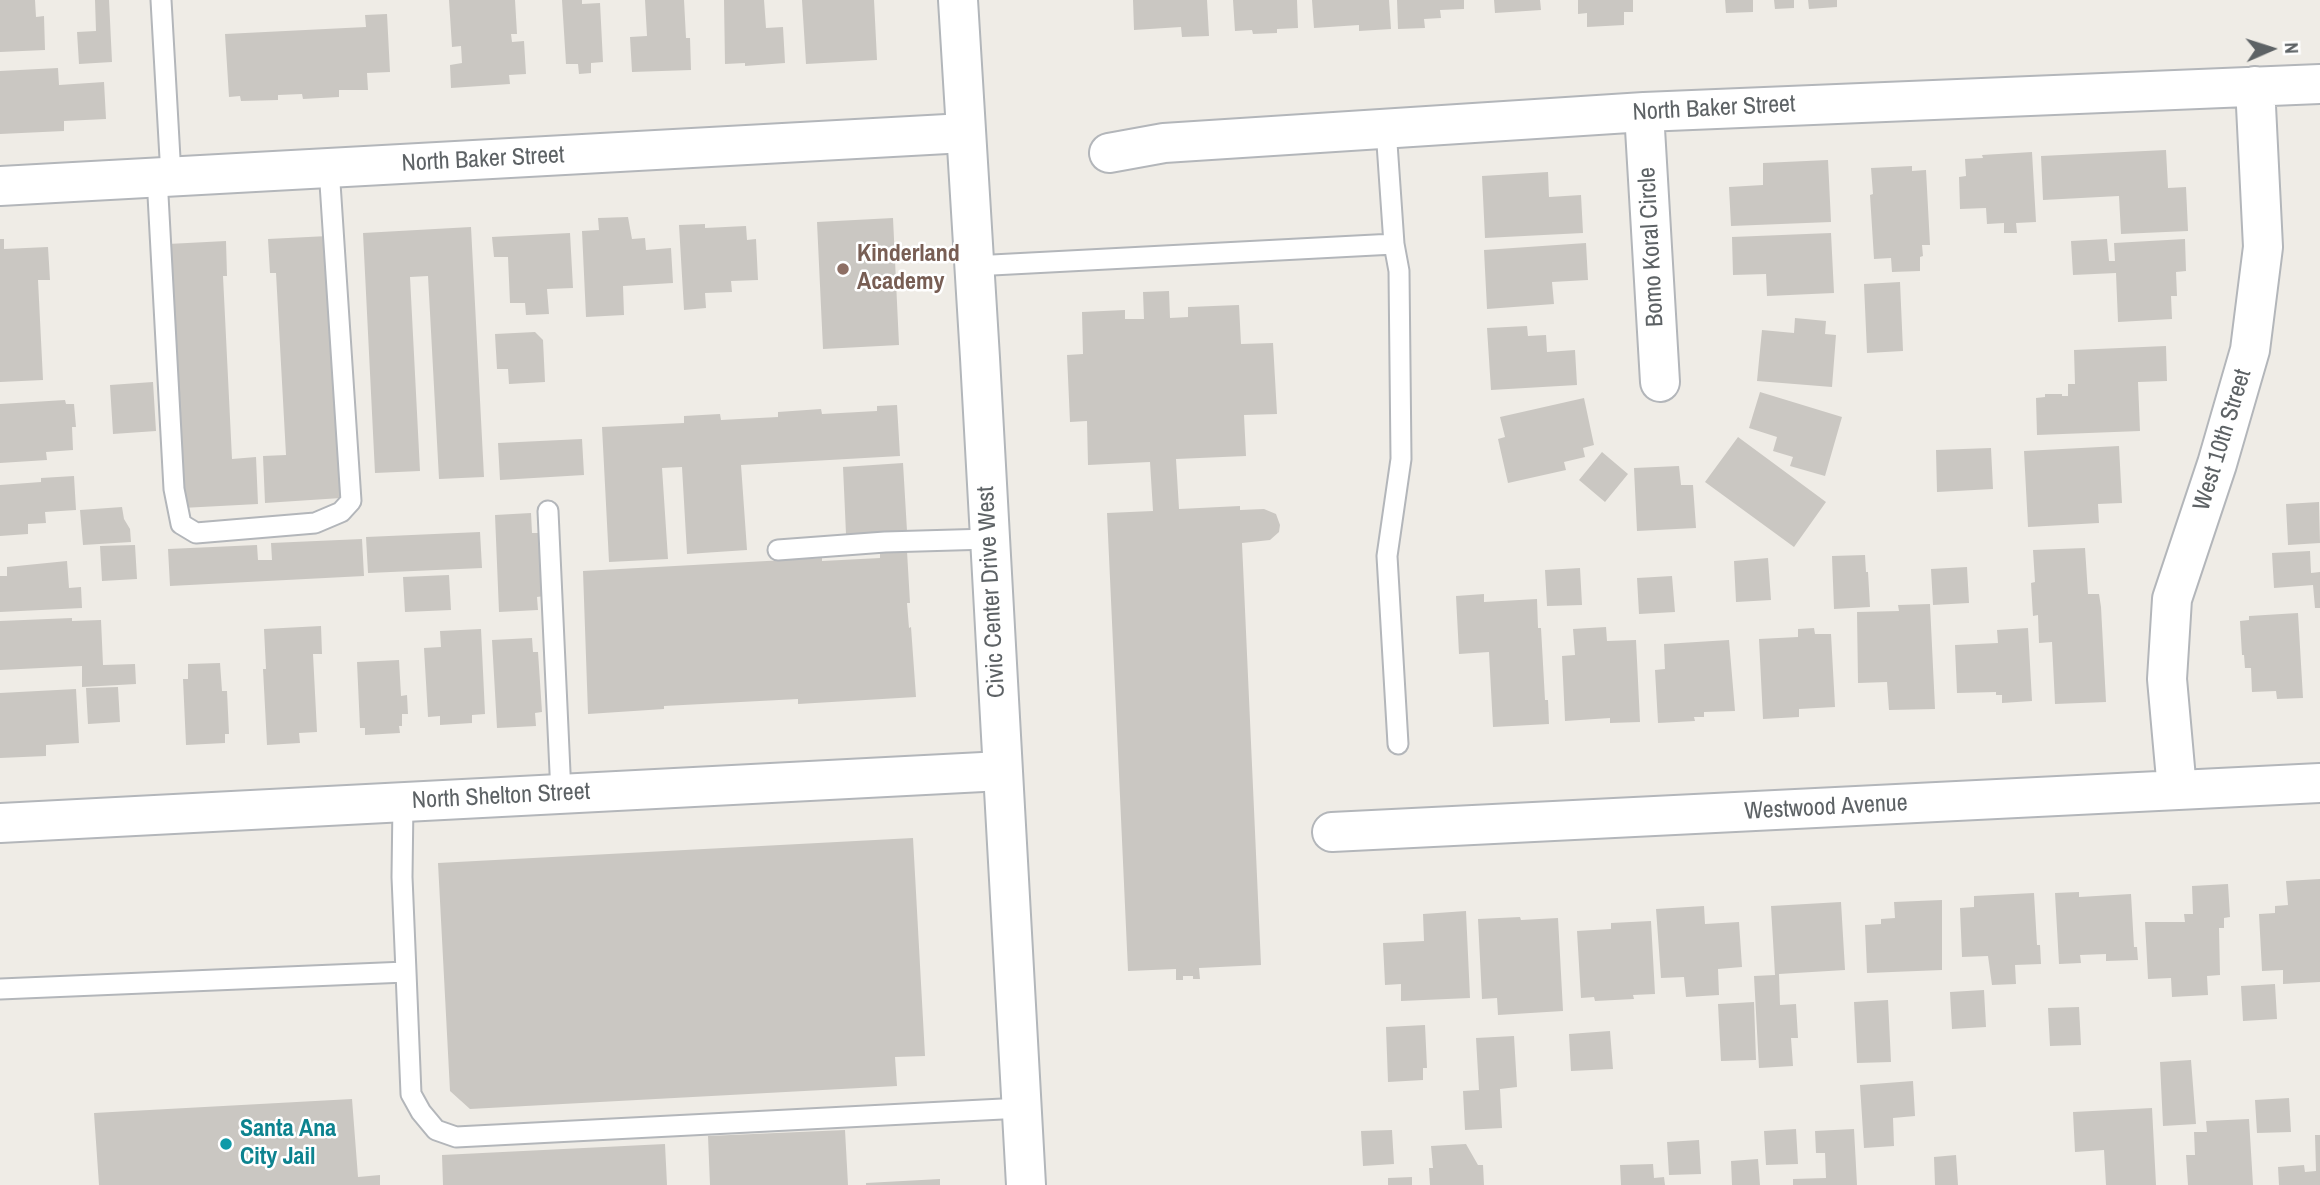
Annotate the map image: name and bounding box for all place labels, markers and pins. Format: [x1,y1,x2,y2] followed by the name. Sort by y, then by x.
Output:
[857,241,960,297] place label: Kinderland Academy
[835,261,851,277] marker: Kinderland Academy
[240,1116,336,1172] place label: Santa Ana City Jail
[218,1136,234,1152] marker: Santa Ana City Jail

